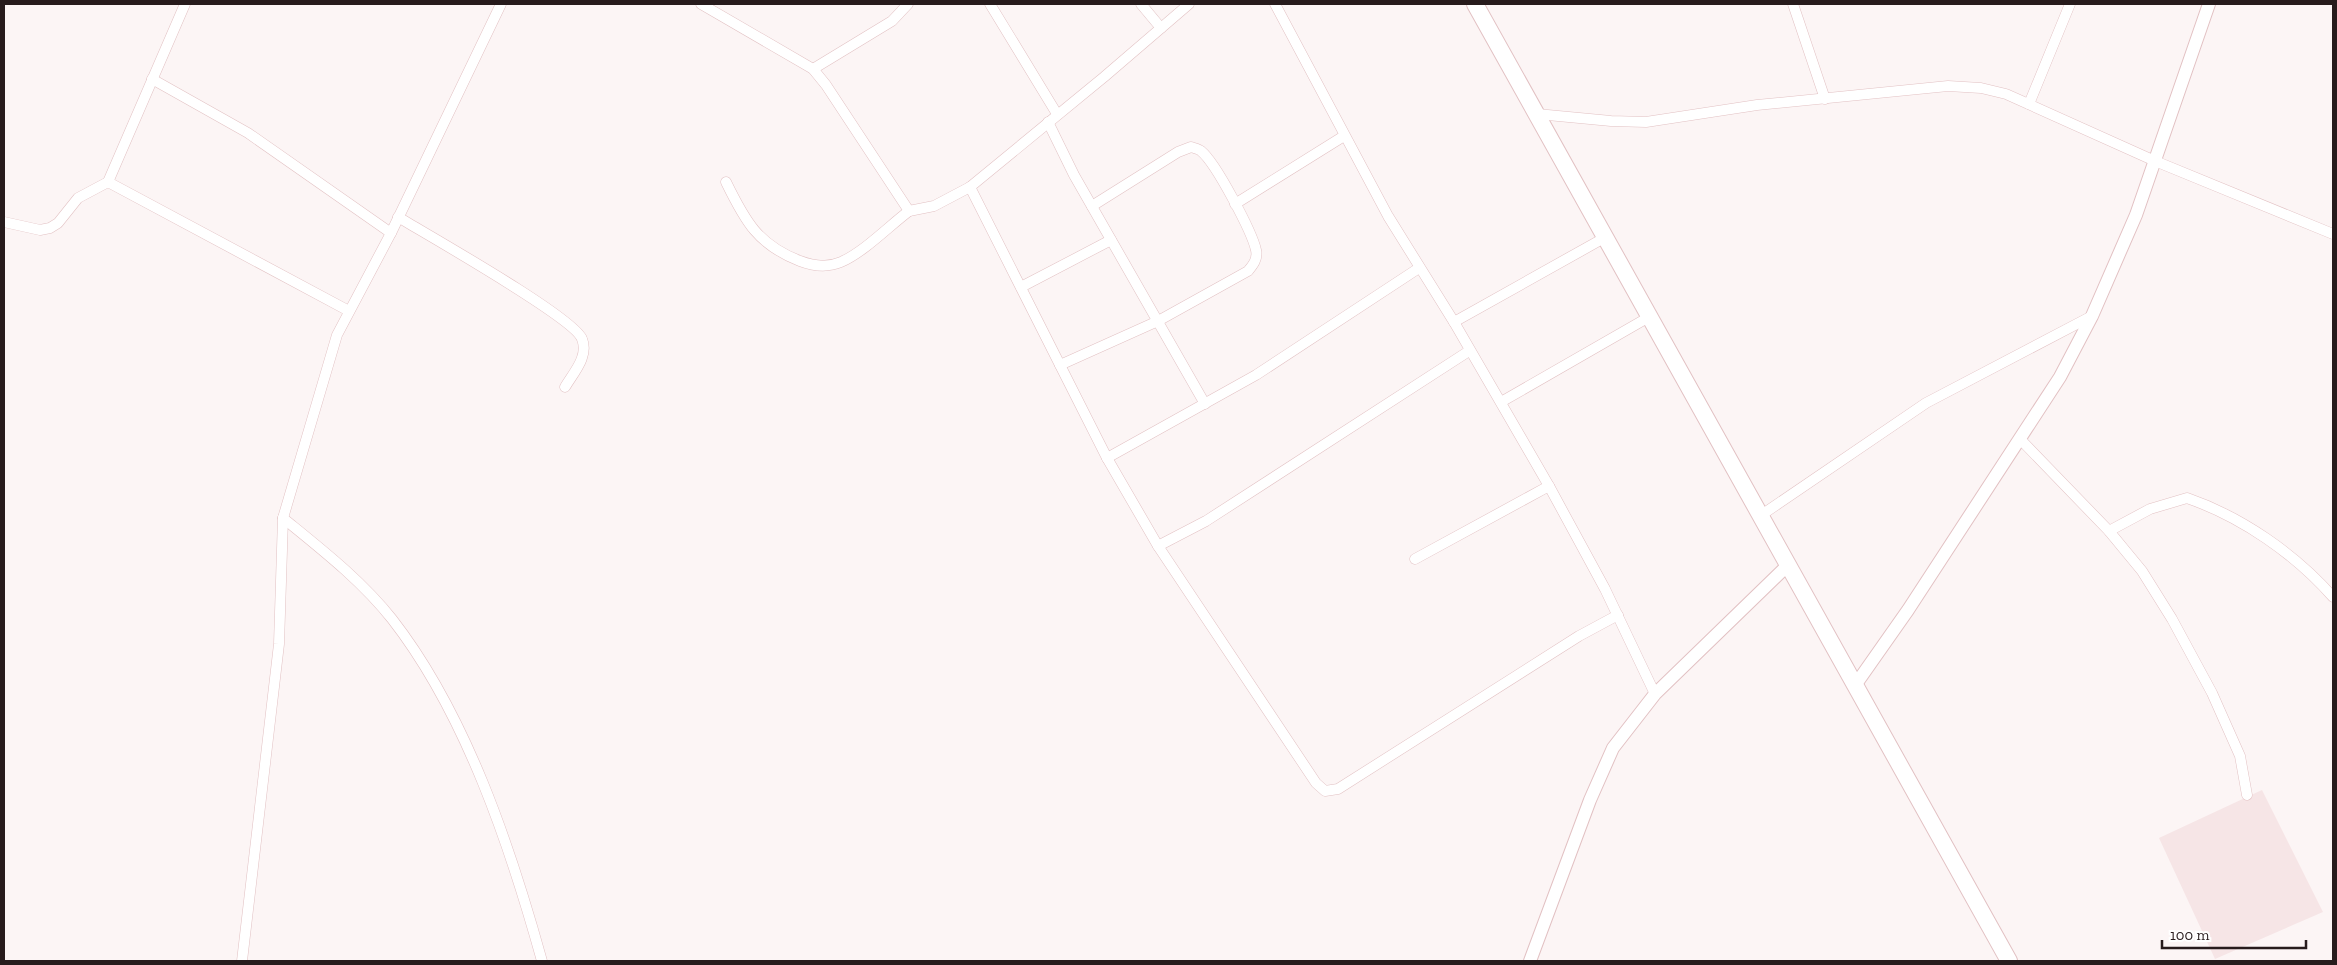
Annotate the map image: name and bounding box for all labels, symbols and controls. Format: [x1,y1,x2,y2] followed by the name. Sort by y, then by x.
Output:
[2162,918,2306,950] scale bar
[2170,926,2209,944] text: 100 m

